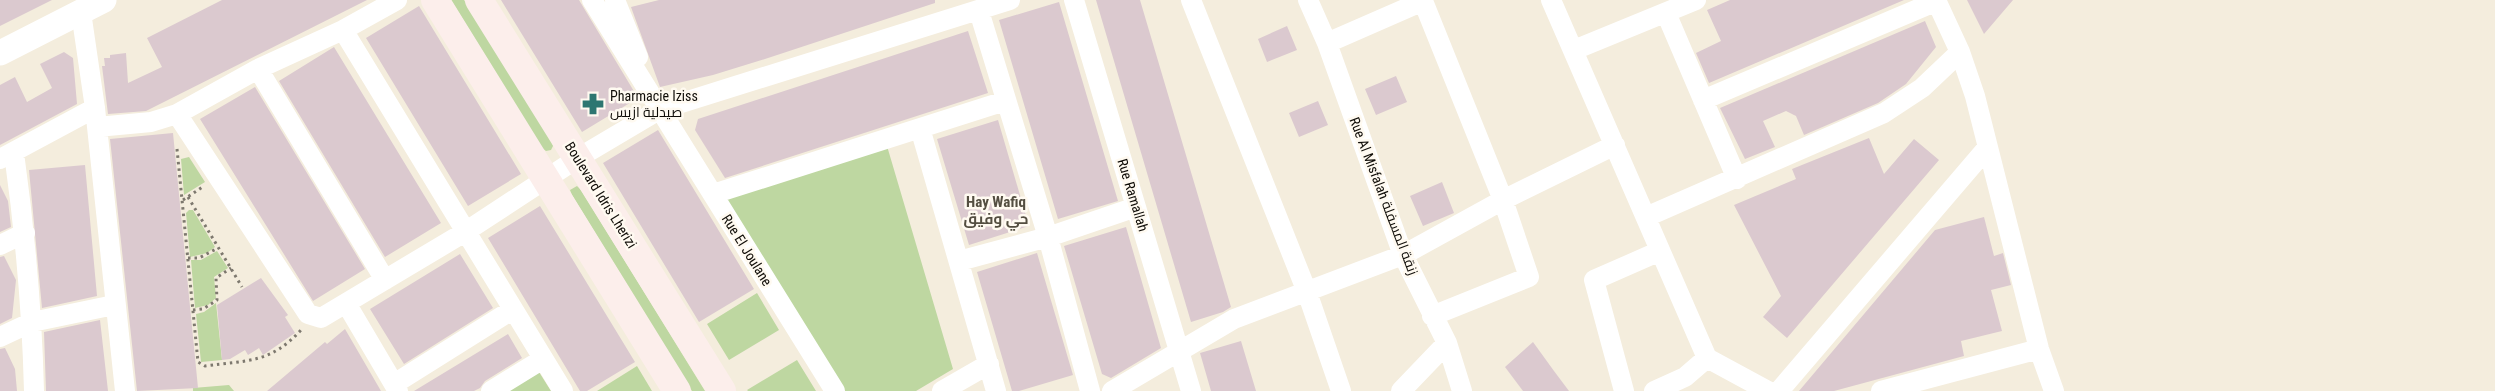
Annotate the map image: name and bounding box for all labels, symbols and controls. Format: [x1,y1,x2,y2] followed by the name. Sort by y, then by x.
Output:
[610,88,698,120] place label: Pharmacie Iziss صيدلية ازيس
[580,91,606,117] pharmacy icon: Pharmacie Iziss صيدلية ازيس
[1346,115,1422,277] street label: Rue Al Misfalah زنقة المسفلة
[562,139,640,251] street label: Boulevard Idris Lherizi
[1114,157,1152,233] street label: Rue Ramallah
[964,193,1028,231] district label: Hay Wafiq حي وفيق
[719,211,776,289] street label: Rue El Joulane

